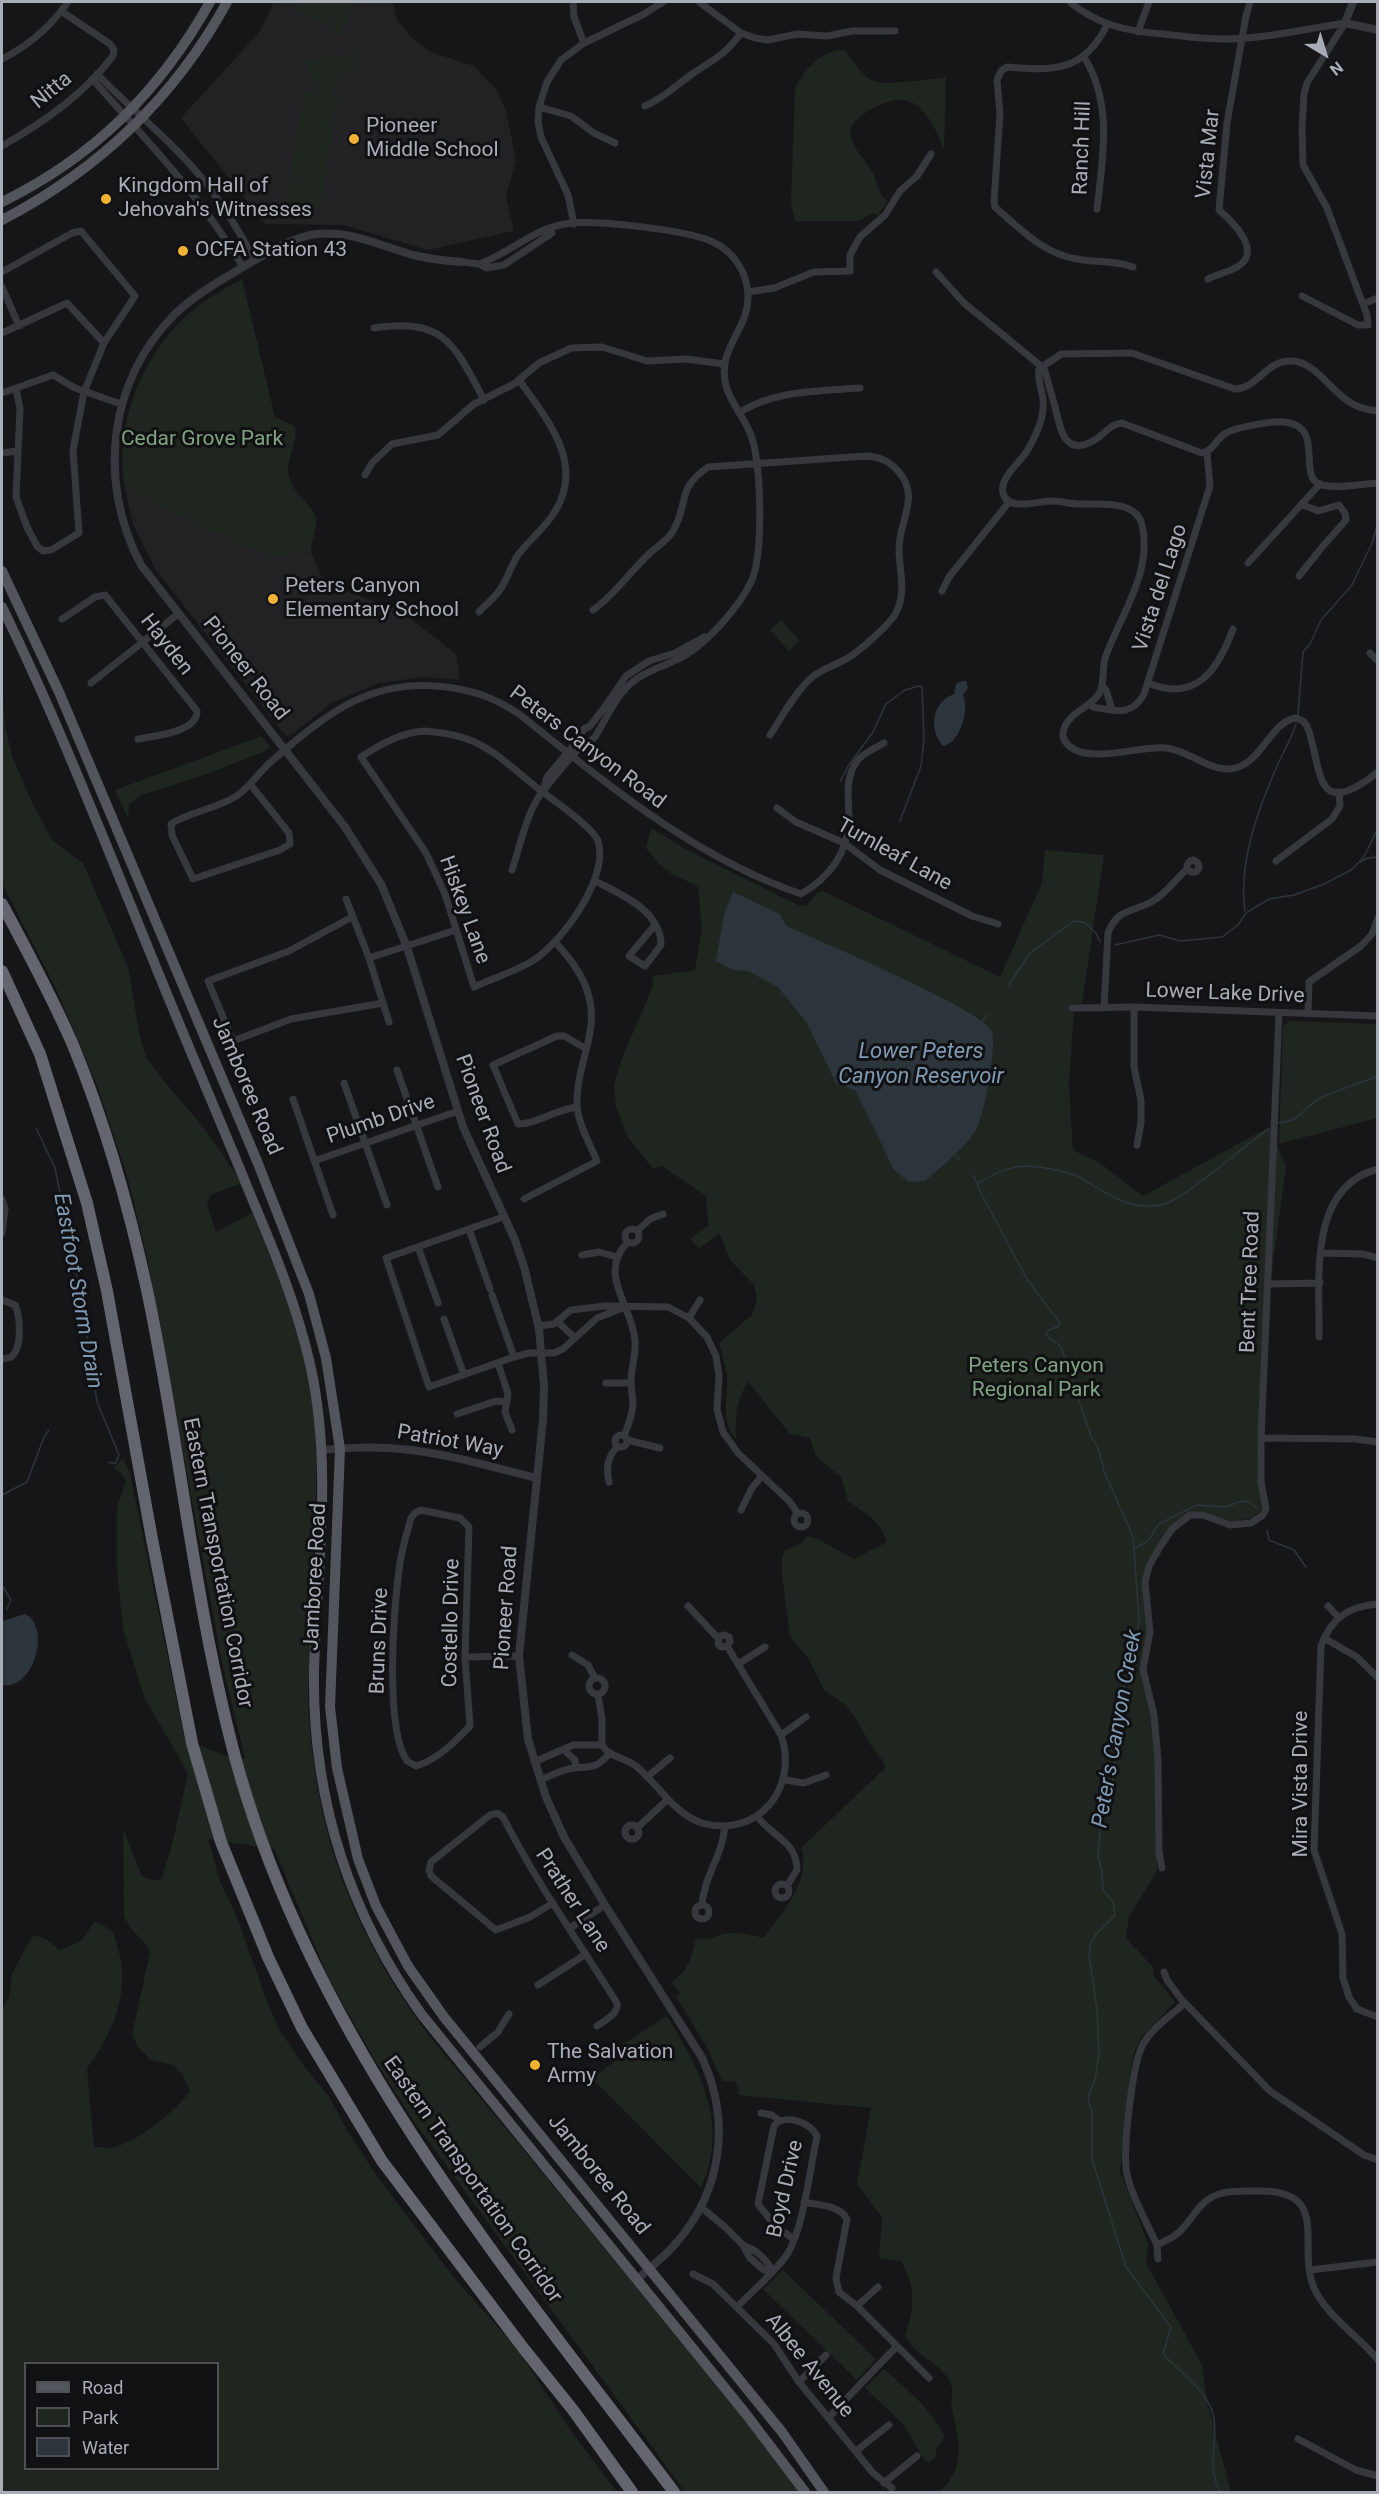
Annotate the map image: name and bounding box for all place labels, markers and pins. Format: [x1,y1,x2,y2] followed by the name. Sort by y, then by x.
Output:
[366,114,499,164] place label: Pioneer Middle School
[347,132,361,146] marker: Pioneer Middle School
[118,174,312,224] place label: Kingdom Hall of Jehovah's Witnesses
[99,192,113,206] marker: Kingdom Hall of Jehovah's Witnesses
[195,238,347,264] place label: OCFA Station 43
[176,244,190,258] marker: OCFA Station 43
[285,574,459,624] place label: Peters Canyon Elementary School
[266,592,280,606] marker: Peters Canyon Elementary School
[547,2040,673,2090] place label: The Salvation Army
[528,2058,542,2072] marker: The Salvation Army

